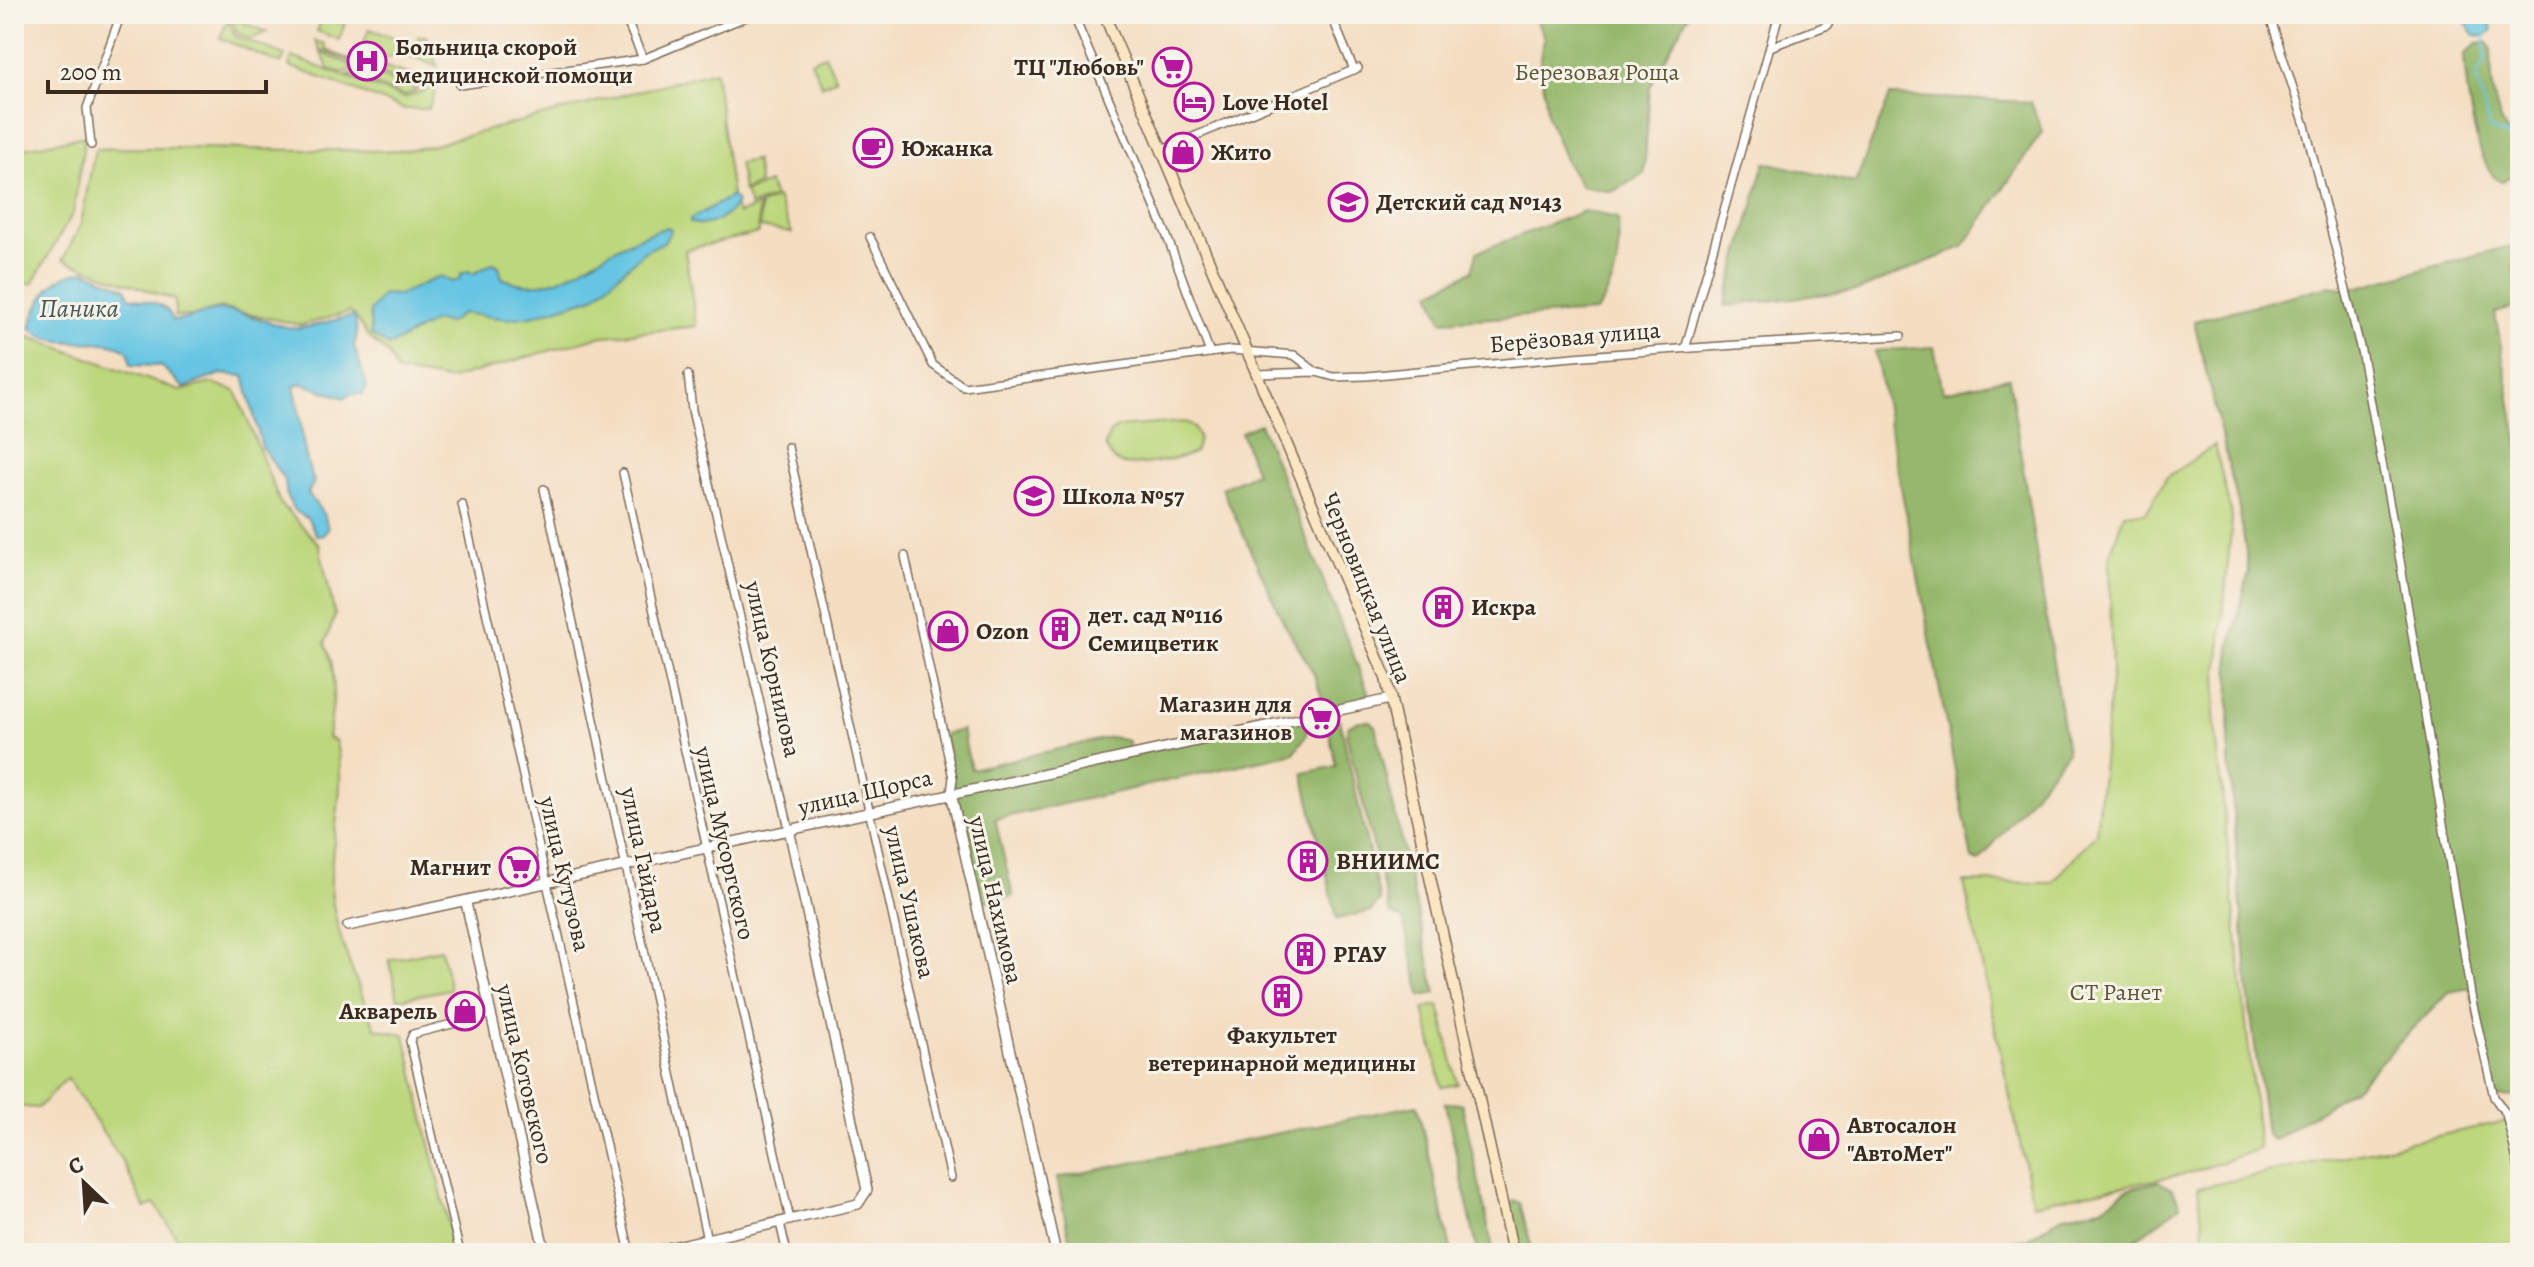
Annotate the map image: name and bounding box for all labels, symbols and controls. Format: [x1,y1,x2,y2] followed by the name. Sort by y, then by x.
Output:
[395,31,633,91] place label: Больница скорой медицинской помощи
[346,40,388,82] hospital icon: Больница скорой медицинской помощи
[48,44,266,94] scale bar
[1151,46,1193,88] supermarket icon: ТЦ "Любовь"
[1014,51,1144,83] place label: ТЦ "Любовь"
[60,56,122,88] text: 200 m
[1514,56,1680,88] park label: Березовая Роща
[1173,81,1215,123] hotel icon: Love Hotel
[1222,86,1329,118] place label: Love Hotel
[852,127,894,169] cafe icon: Южанка
[1162,131,1204,173] shop icon: Жито
[901,132,994,164] place label: Южанка
[1211,136,1271,168] place label: Жито
[1327,181,1369,223] school or university icon: Детский сад №143
[1376,186,1562,218] place label: Детский сад №143
[39,291,119,326] water label: Паника
[1488,314,1662,360] street label: Берёзовая улица
[1013,475,1055,517] school or university icon: Школа №57
[1062,480,1185,512] place label: Школа №57
[1314,488,1420,688] street label: Черновицкая улица
[737,577,809,760] street label: улица Корнилова
[1422,586,1464,628] building icon: Искра
[1471,591,1537,623] place label: Искра
[1087,599,1223,659] place label: дет. сад №116 Семицветик
[1039,608,1081,650] building icon: дет. сад №116 Семицветик
[927,610,969,652] shop icon: Ozon
[976,615,1030,647] place label: Ozon
[1159,688,1292,748] place label: Магазин для магазинов
[1299,697,1341,739] supermarket icon: Магазин для магазинов
[687,742,763,943] street label: улица Мусоргского
[794,761,935,823] street label: улица Щорса
[613,783,675,936] street label: улица Гайдара
[531,792,598,955] street label: улица Кутузова
[961,812,1031,987] street label: улица Нахимова
[877,821,943,982] street label: улица Ушакова
[1287,840,1329,882] building icon: ВНИИМС
[1336,845,1440,877] place label: ВНИИМС
[498,846,540,888] supermarket icon: Магнит
[410,851,491,883] place label: Магнит
[1284,933,1326,975] building icon: РГАУ
[1333,938,1387,970] place label: РГАУ
[1261,975,1303,1017] building icon: Факультет ветеринарной медицины
[2070,976,2162,1008] park label: СТ Ранет
[489,980,561,1167] street label: улица Котовского
[444,990,486,1032] shop icon: Акварель
[338,995,437,1027] place label: Акварель
[1148,1019,1416,1079] place label: Факультет ветеринарной медицины
[1846,1109,1957,1169] place label: Автосалон "АвтоМет"
[1798,1118,1840,1160] shop icon: Автосалон "АвтоМет"
[44,1143,124,1223] north arrow
[63,1149,88,1182] text: С

